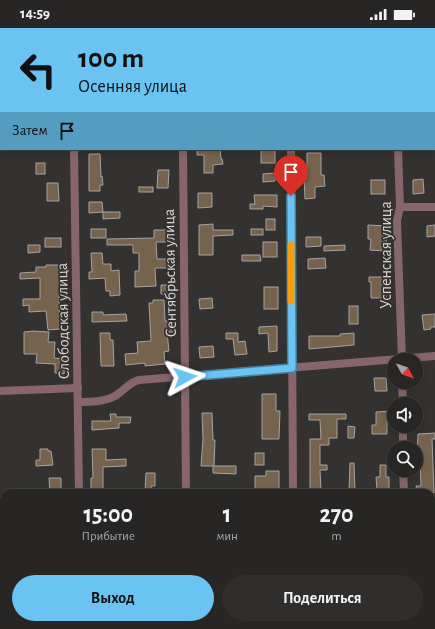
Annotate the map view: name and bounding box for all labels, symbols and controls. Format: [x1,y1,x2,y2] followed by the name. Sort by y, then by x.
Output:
[20,6,50,21] text: 14:59
[12,44,64,96] icon: left
[78,45,144,73] text: 100 m
[78,78,187,96] text: Осенняя улица
[56,120,78,142] icon: arrive
[12,123,48,138] text: Затем
[274,155,308,196] pin
[280,161,302,183] icon: arrive
[378,201,395,309] street label: Успенская улица
[161,209,180,337] street label: Сентябрьская улица
[54,263,73,379] street label: Слободская улица
[387,353,423,389] north arrow
[387,353,423,477] map controls
[164,356,206,398] position arrow
[387,397,423,433] button: sound
[387,441,423,477] button: search
[83,503,133,527] text: 15:00
[223,503,231,527] text: 1
[319,503,354,527] text: 270
[81,530,135,543] text: Прибытие
[216,530,238,543] text: мин
[331,530,342,543] text: m
[12,575,214,621] button: Выход
[222,575,423,621] button: Поделиться

